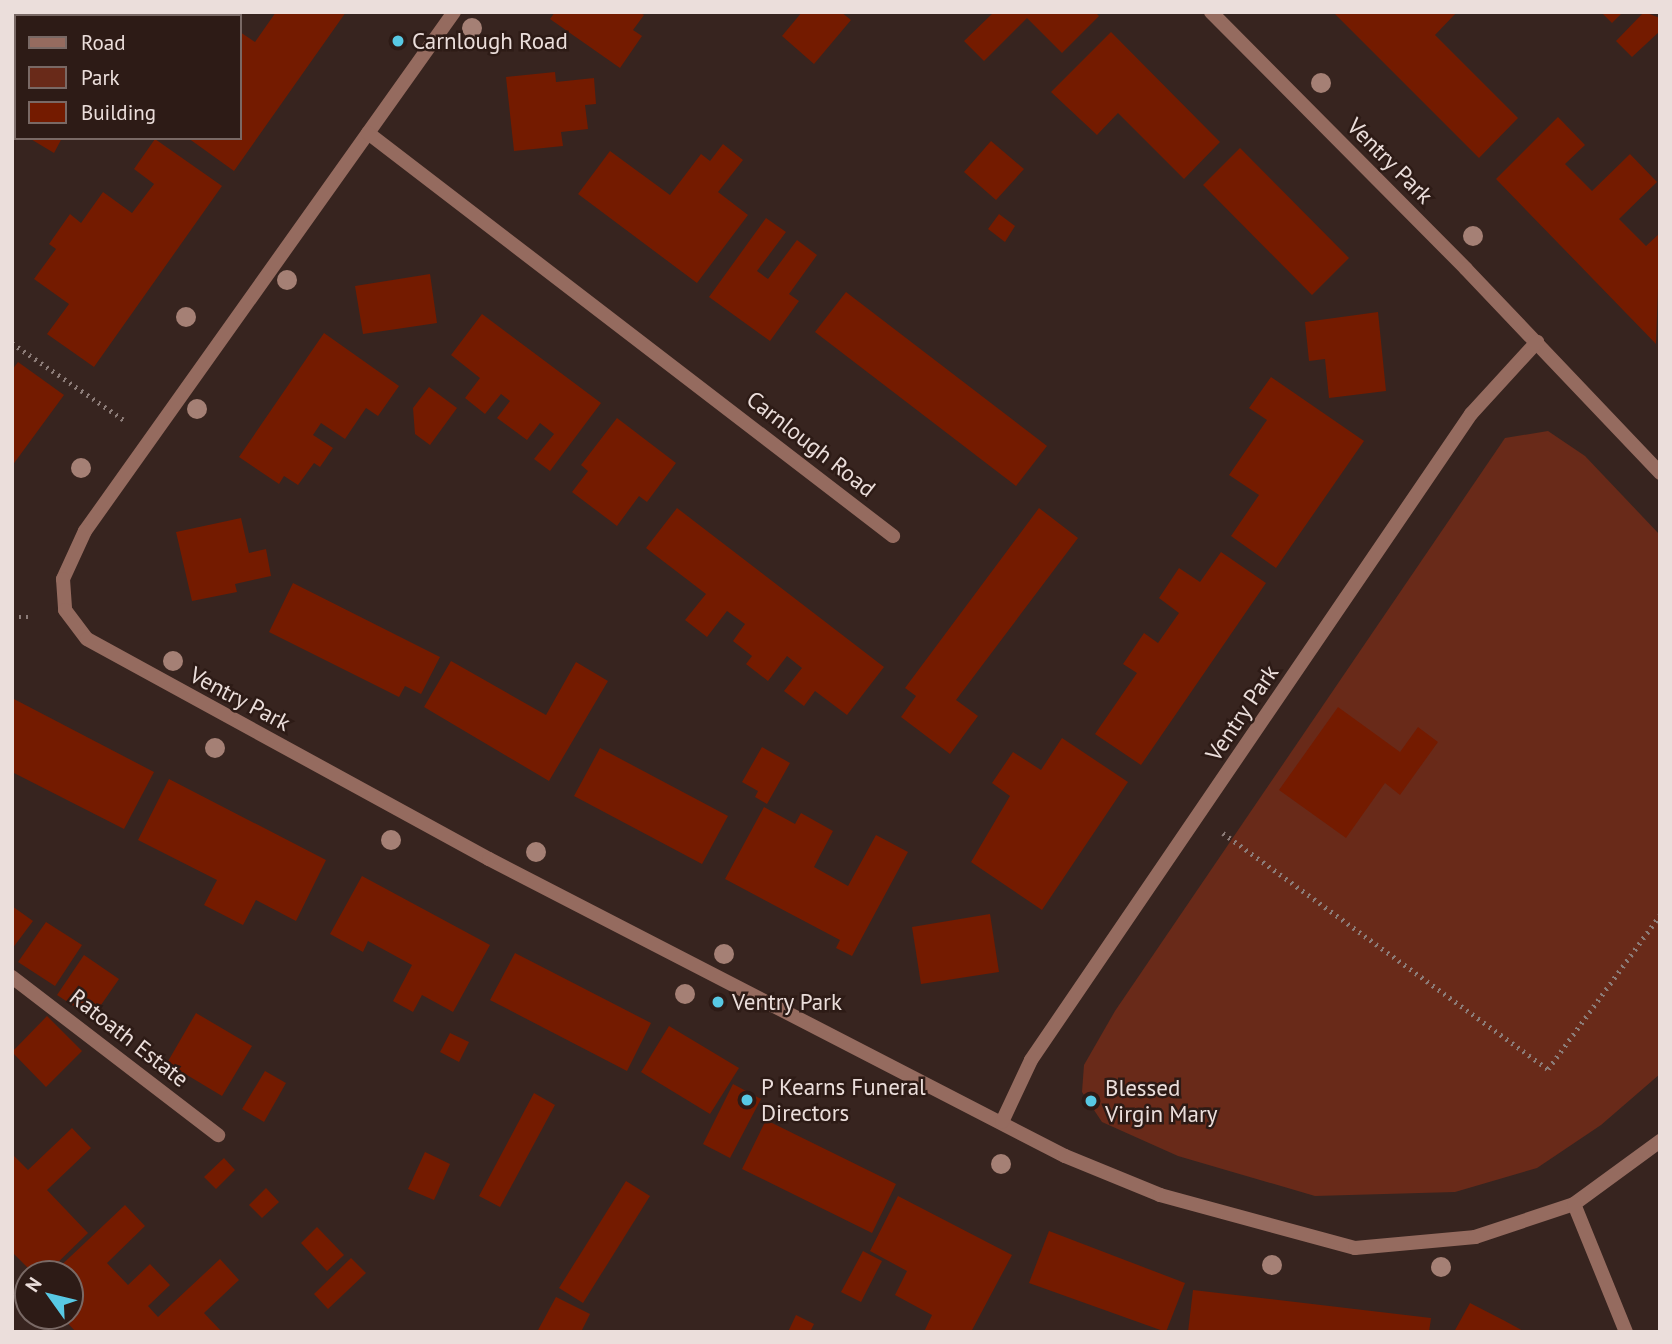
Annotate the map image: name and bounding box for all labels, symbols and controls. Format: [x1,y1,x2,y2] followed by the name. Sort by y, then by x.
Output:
[14,14,242,140] legend
[412,27,568,55] place label: Carnlough Road
[81,29,125,56] text: Road
[390,33,406,49] marker: Carnlough Road
[81,64,120,91] text: Park
[81,99,156,126] text: Building
[1341,112,1439,210] street label: Ventry Park
[741,385,881,503] street label: Carnlough Road
[1200,659,1284,767] street label: Ventry Park
[185,661,295,737] street label: Ventry Park
[64,983,194,1093] street label: Ratoath Estate
[732,988,843,1016] place label: Ventry Park
[710,994,726,1010] marker: Ventry Park
[761,1073,927,1127] place label: P Kearns Funeral Directors
[1105,1074,1217,1128] place label: Blessed Virgin Mary
[739,1092,755,1108] marker: P Kearns Funeral Directors
[1083,1093,1099,1109] marker: Blessed Virgin Mary
[14,1260,84,1330] north arrow
[20,1272,47,1296] text: N

